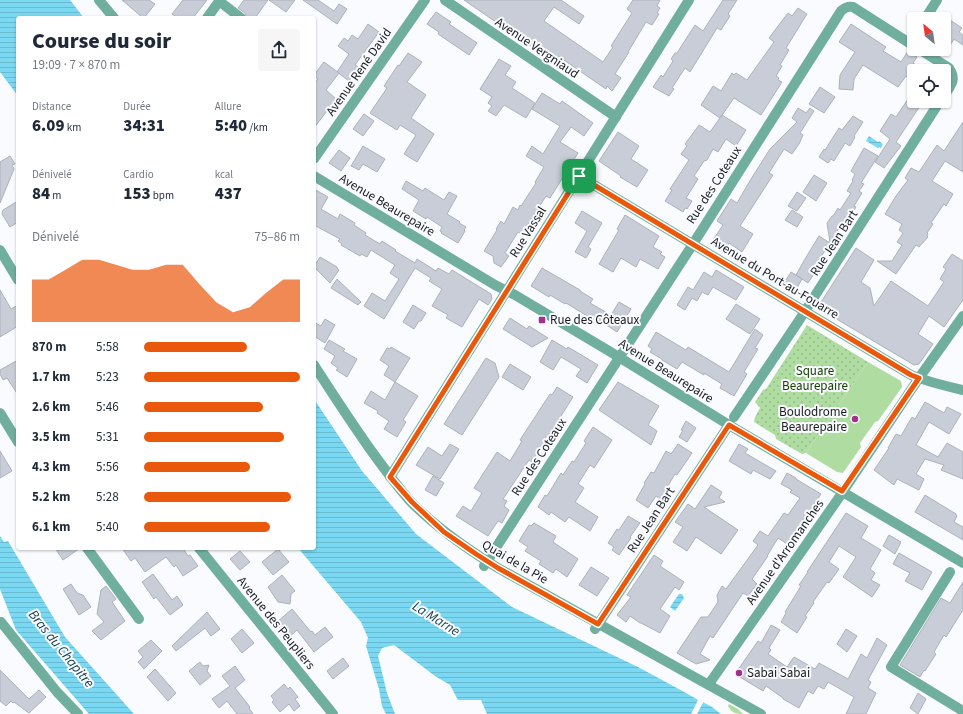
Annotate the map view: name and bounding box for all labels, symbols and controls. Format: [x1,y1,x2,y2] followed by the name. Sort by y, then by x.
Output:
[907,12,951,56] north arrow
[907,12,951,108] map controls
[491,13,583,83] street label: Avenue Vergniaud
[322,24,396,120] street label: Avenue René David
[32,25,171,57] text: Course du soir
[258,29,300,71] button: share
[32,56,120,74] text: 19:09 · 7 × 870 m
[907,64,951,108] button: locate
[32,99,71,114] text: Distance
[123,99,151,114] text: Durée
[215,99,241,114] text: Allure
[32,114,65,138] text: 6.09
[123,114,165,138] text: 34:31
[215,114,247,138] text: 5:40
[65,120,81,135] text: km
[247,120,268,135] text: /km
[682,142,746,227] street label: Rue des Coteaux
[562,159,596,193] pin
[568,165,590,187] icon: arrive
[32,167,72,182] text: Dénivelé
[123,167,154,182] text: Cardio
[215,167,233,182] text: kcal
[336,169,438,241] street label: Avenue Beaurepaire
[32,182,50,206] text: 84
[123,182,151,206] text: 153
[215,182,242,206] text: 437
[50,188,61,203] text: m
[151,188,174,203] text: bpm
[505,203,551,261] street label: Rue Vassal
[806,206,862,280] street label: Rue Jean Bart
[32,228,79,246] text: Dénivelé
[255,228,300,246] text: 75–86 m
[708,233,842,323] street label: Avenue du Port-au-Fouarre
[550,311,640,329] place label: Rue des Côteaux
[537,315,547,325] marker: Rue des Côteaux
[615,335,717,407] street label: Avenue Beaurepaire
[32,338,66,356] text: 870 m
[96,338,119,356] text: 5:58
[782,362,848,395] park label: Square Beaurepaire
[32,368,71,386] text: 1.7 km
[96,368,119,386] text: 5:23
[32,398,71,416] text: 2.6 km
[96,398,119,416] text: 5:46
[779,403,847,436] place label: Boulodrome Beaurepaire
[507,414,571,499] street label: Rue des Coteaux
[850,414,860,424] marker: Boulodrome Beaurepaire
[32,428,71,446] text: 3.5 km
[96,428,119,446] text: 5:31
[32,458,71,476] text: 4.3 km
[96,458,119,476] text: 5:56
[623,483,679,557] street label: Rue Jean Bart
[32,488,71,506] text: 5.2 km
[96,488,119,506] text: 5:28
[742,495,828,608] street label: Avenue d'Arromanches
[32,518,71,536] text: 6.1 km
[96,518,119,536] text: 5:40
[479,536,551,588] street label: Quai de la Pie
[233,573,320,674] street label: Avenue des Peupliers
[408,597,464,642] water label: La Marne
[23,606,99,693] water label: Bras du Chapitre
[747,664,810,682] place label: Sabai Sabai
[734,668,744,678] marker: Sabai Sabai

